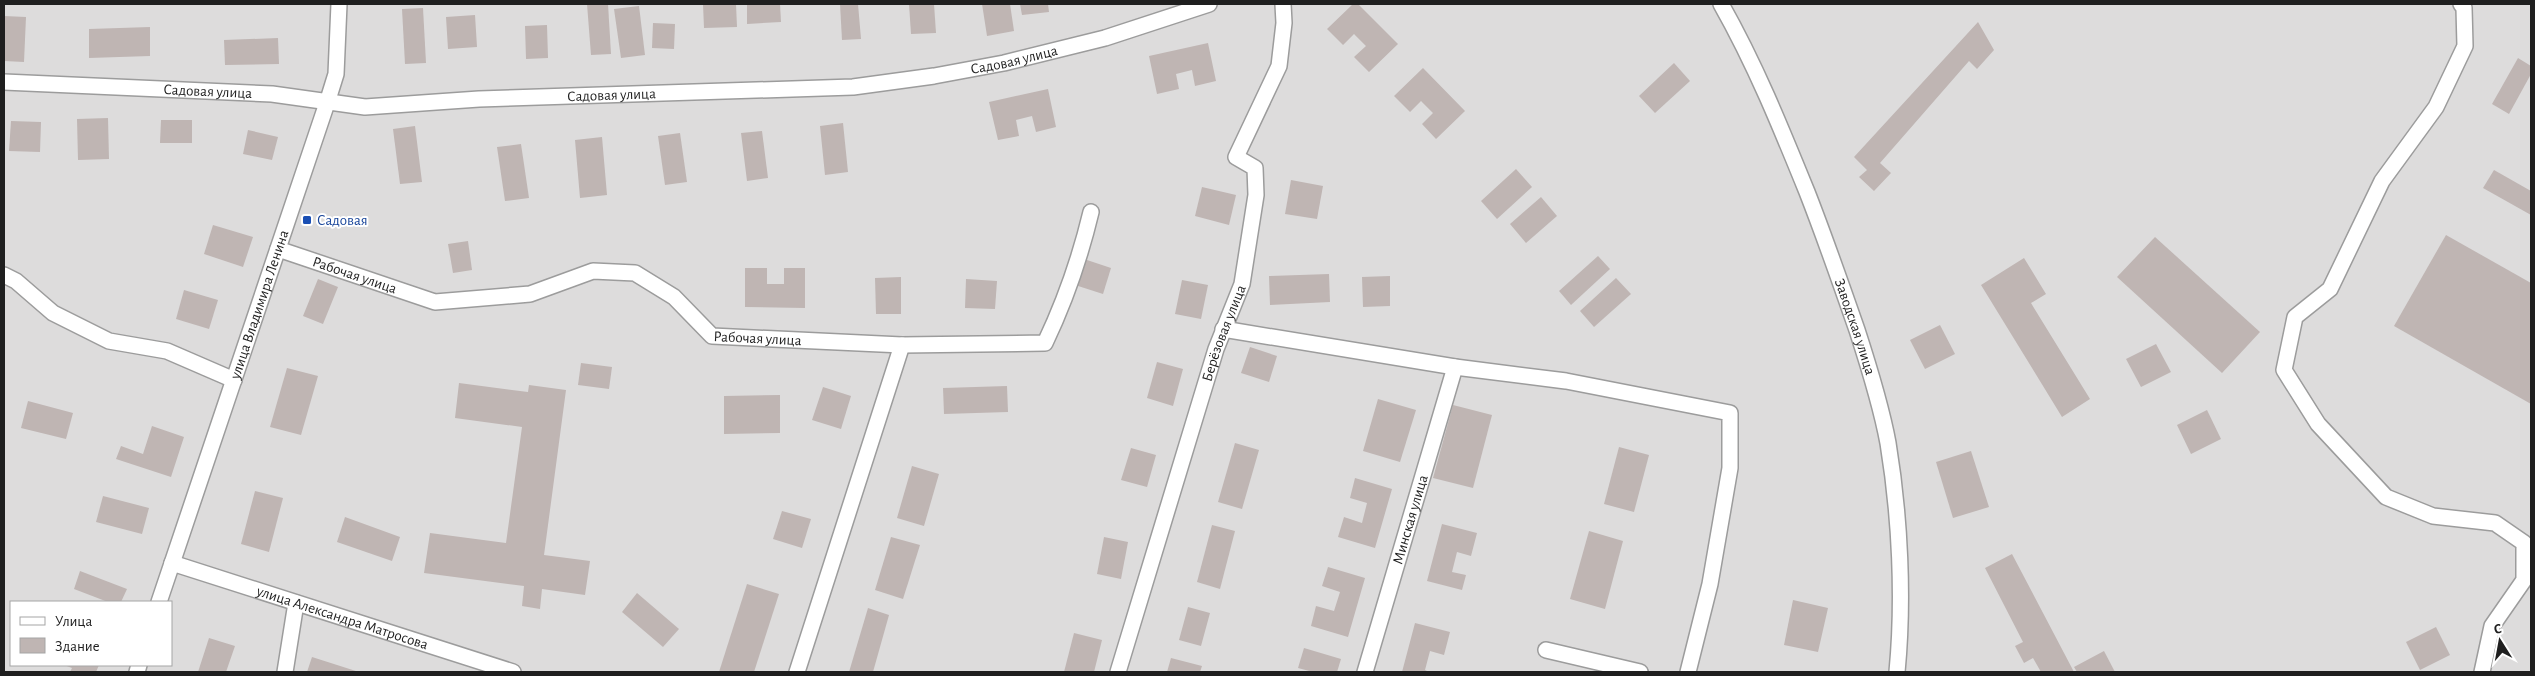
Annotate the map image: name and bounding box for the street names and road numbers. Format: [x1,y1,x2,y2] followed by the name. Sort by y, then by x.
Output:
[969,43,1059,77] street label: Садовая улица
[163,82,253,101] street label: Садовая улица
[567,86,656,104] street label: Садовая улица
[227,228,292,382] street label: улица Владимира Ленина
[311,254,399,297] street label: Рабочая улица
[1832,277,1878,377] street label: Заводская улица
[1200,283,1249,383] street label: Берёзовая улица
[713,329,802,348] street label: Рабочая улица
[1390,473,1431,566] street label: Минская улица
[254,583,430,652] street label: улица Александра Матросова

